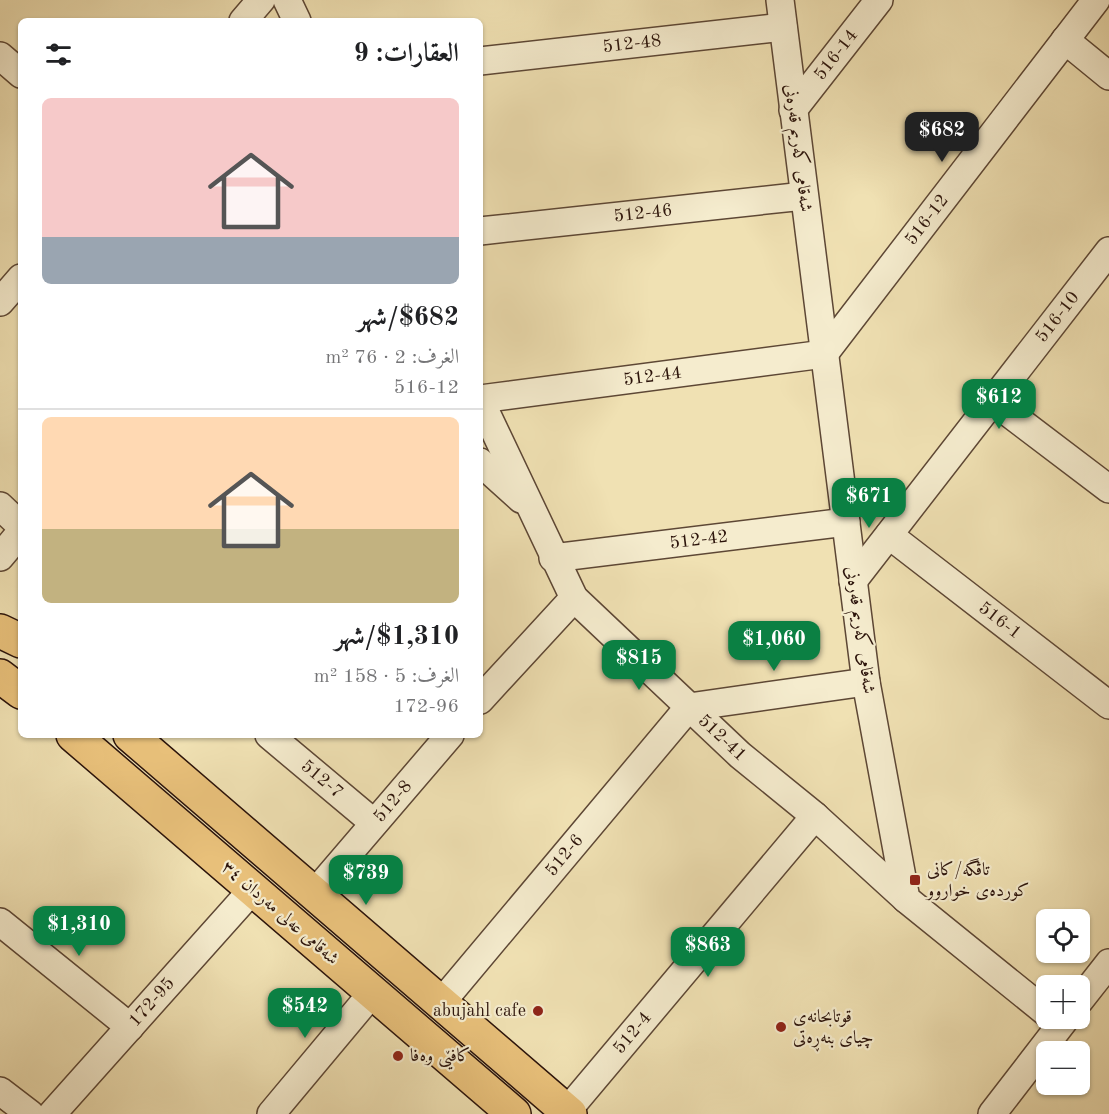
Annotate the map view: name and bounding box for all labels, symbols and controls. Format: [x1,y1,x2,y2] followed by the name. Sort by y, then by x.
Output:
[811,26,861,84] street label: 516-14
[602,32,662,56] street label: 512-48
[42,38,75,71] icon: filters
[354,41,459,67] text: العقارات: 9
[775,83,818,214] street label: شەقامی کەریم قەرەنی
[906,112,978,163] pin: $682
[919,121,965,141] text: $682
[197,137,305,245] icon: home
[902,191,952,249] street label: 516-12
[613,201,673,225] street label: 512-46
[1033,288,1083,346] street label: 516-10
[357,305,459,331] text: $682/شهر
[325,348,459,368] text: الغرف: 2 · 76 m²
[622,364,683,389] street label: 512-44
[394,378,459,398] text: 516-12
[963,379,1035,430] pin: $612
[976,388,1022,408] text: $612
[197,456,305,564] icon: home
[833,478,905,529] pin: $671
[846,487,892,507] text: $671
[669,528,729,553] street label: 512-42
[836,565,881,696] street label: شەقامی کەریم قەرەنی
[975,599,1024,643] street label: 516-1
[725,621,823,672] pin: $1,060
[335,624,459,650] text: $1,310/شهر
[742,630,806,650] text: $1,060
[603,640,675,691] pin: $815
[616,649,662,669] text: $815
[314,667,459,687] text: الغرف: 5 · 158 m²
[394,697,459,717] text: 172-96
[694,711,750,765] street label: 512-41
[298,757,346,802] street label: 512-7
[370,777,416,826] street label: 512-8
[542,831,587,880] street label: 512-6
[330,855,402,906] pin: $739
[217,858,342,969] street label: شەقامی عەلی مەردان ٣٤
[925,858,1029,901] place label: تاڤگە/کانی کوردەی خواروو
[343,864,389,884] text: $739
[908,873,922,887] marker: تاڤگە/کانی کوردەی خواروو
[30,906,128,957] pin: $1,310
[1036,909,1090,1095] map controls
[1036,909,1090,963] button: locate
[47,915,111,935] text: $1,310
[672,927,744,978] pin: $863
[685,936,731,956] text: $863
[126,974,178,1030] street label: 172-95
[1036,975,1090,1029] button: +
[269,988,341,1039] pin: $542
[282,997,328,1017] text: $542
[433,1002,526,1020] place label: abujahl cafe
[531,1004,545,1018] marker: abujahl cafe
[793,1008,873,1052] place label: قوتابحانەی چیای بنەڕەتی
[610,1009,655,1057] street label: 512-4
[774,1020,788,1034] marker: قوتابحانەی چیای بنەڕەتی
[1036,1041,1090,1095] button: −
[410,1046,471,1070] place label: کافێی وەفا
[391,1049,405,1063] marker: کافێی وەفا

